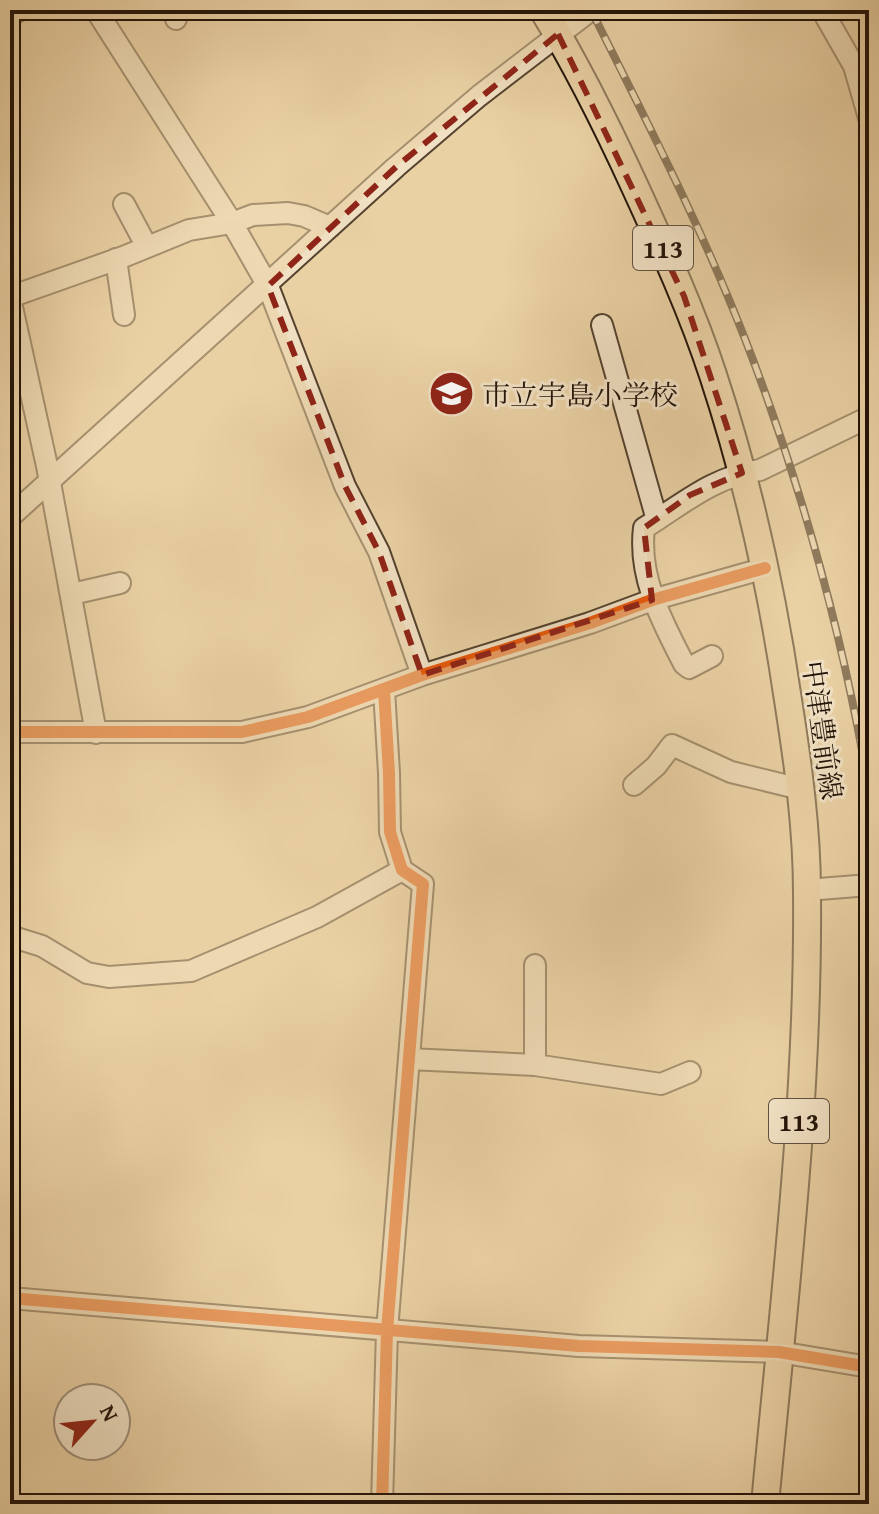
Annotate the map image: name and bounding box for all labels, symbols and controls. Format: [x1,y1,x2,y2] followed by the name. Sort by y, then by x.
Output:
[633,226,693,270] road number: 113
[427,370,475,418] school or university icon: 市立宇島小学校
[482,374,678,415] place label: 市立宇島小学校
[793,658,853,802] street label: 中津豊前線
[769,1099,829,1143] road number: 113
[52,1382,132,1462] north arrow
[92,1399,128,1427] text: N

